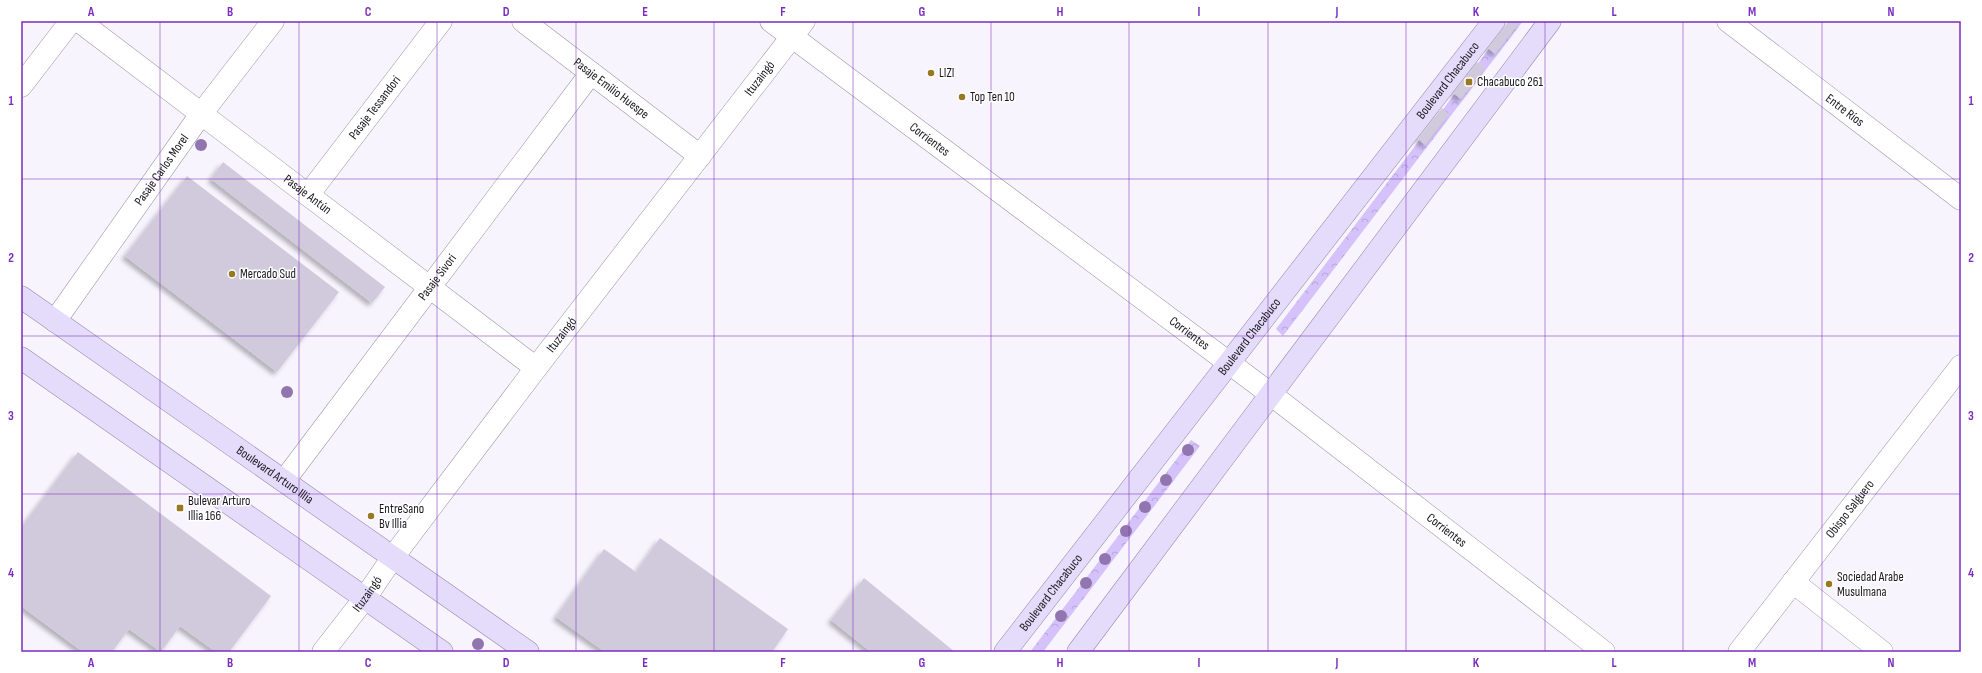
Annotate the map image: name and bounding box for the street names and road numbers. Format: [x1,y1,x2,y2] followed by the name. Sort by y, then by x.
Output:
[1413,39,1483,122] street label: Boulevard Chacabuco
[570,54,652,122] street label: Pasaje Emilio Huespe
[741,58,778,99] street label: Ituzaingó
[345,73,404,143] street label: Pasaje Tessandori
[1822,90,1868,130] street label: Entre Ríos
[906,119,953,160] street label: Corrientes
[131,131,192,208] street label: Pasaje Carlos Morel
[280,171,335,218] street label: Pasaje Antún
[415,251,460,304] street label: Pasaje Sivori
[1214,295,1284,378] street label: Boulevard Chacabuco
[1166,313,1213,354] street label: Corrientes
[543,314,580,356] street label: Ituzaingó
[233,442,317,507] street label: Boulevard Arturo Illia
[1822,477,1878,541] street label: Obispo Salguero
[1423,510,1470,551] street label: Corrientes
[1016,551,1086,635] street label: Boulevard Chacabuco
[349,573,386,615] street label: Ituzaingó

